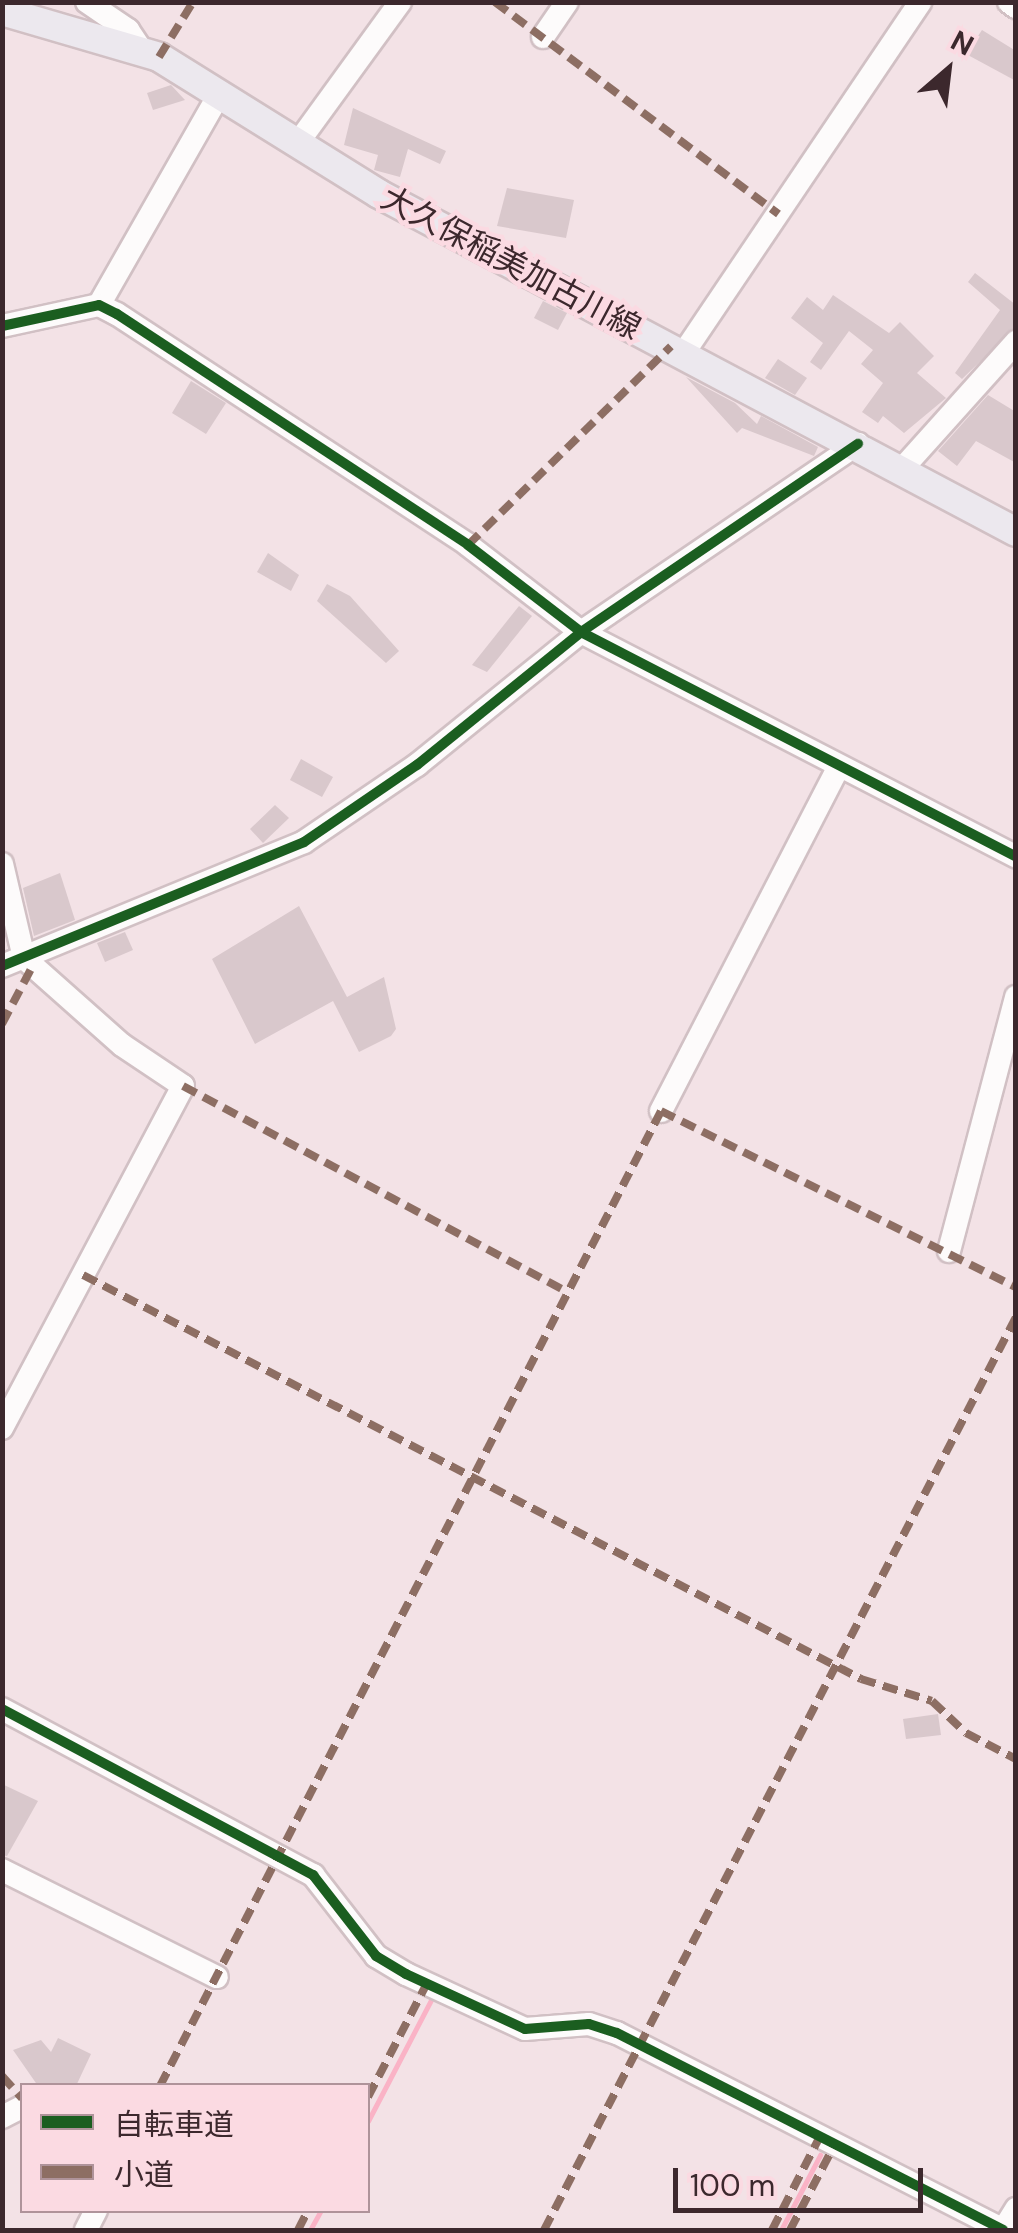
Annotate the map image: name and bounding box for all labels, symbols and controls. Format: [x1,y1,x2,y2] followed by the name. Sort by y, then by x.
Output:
[898,20,998,120] north arrow
[945,22,980,64] text: N
[375,178,647,348] street label: 大久保稲美加古川線
[20,2083,370,2213] legend
[114,2105,234,2144] text: 自転車道
[678,2148,928,2210] scale bar
[114,2155,174,2194] text: 小道
[690,2166,775,2205] text: 100 m

